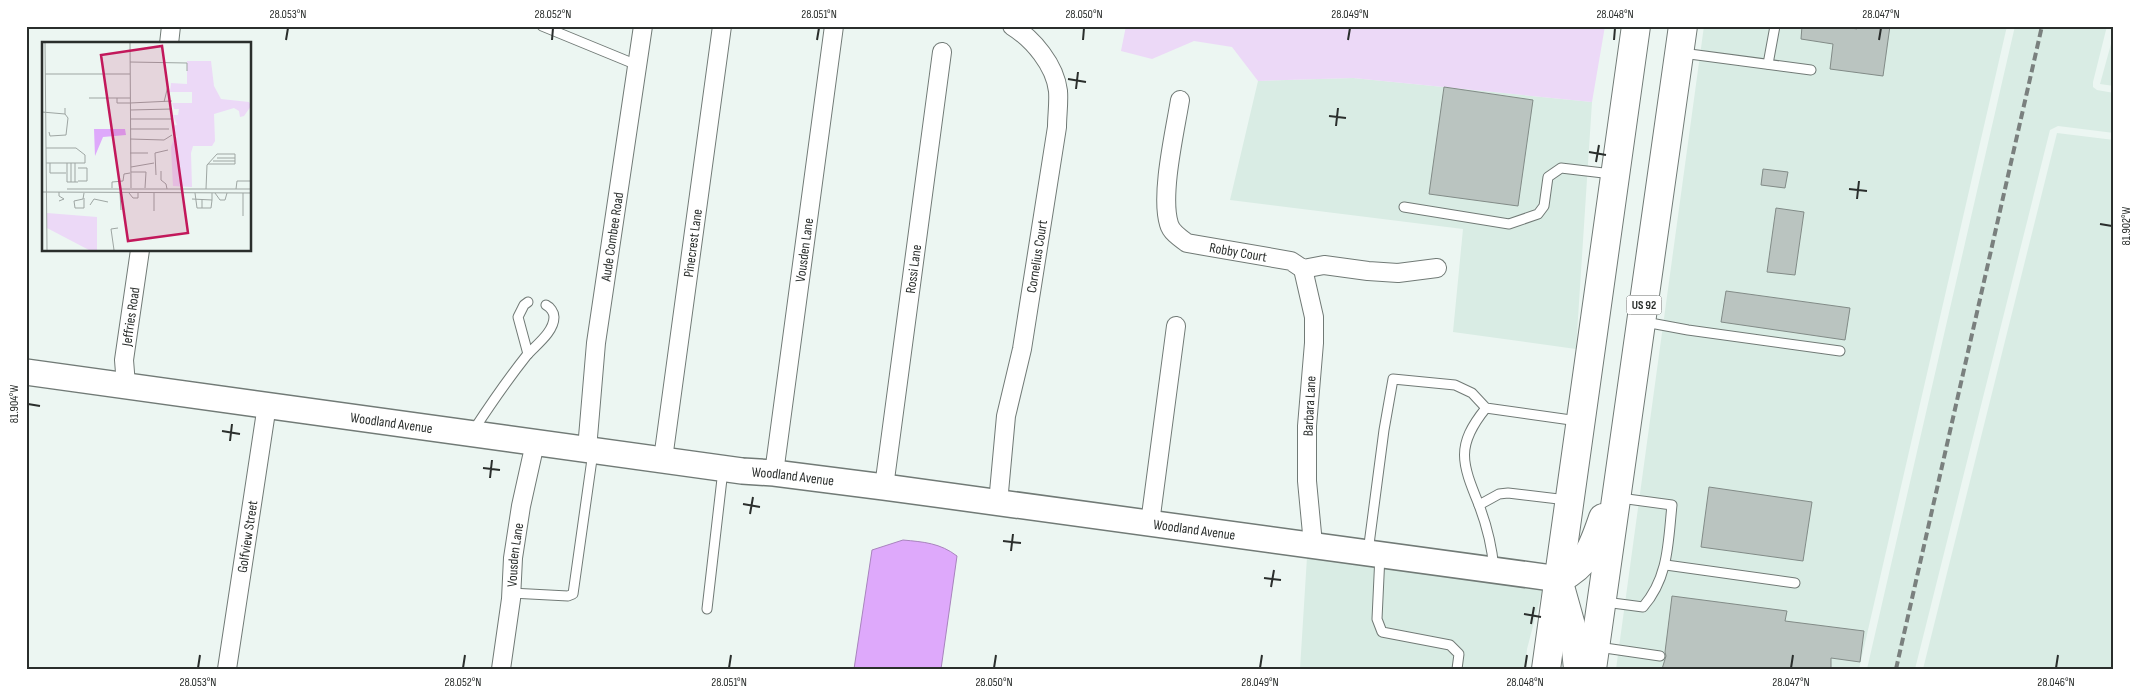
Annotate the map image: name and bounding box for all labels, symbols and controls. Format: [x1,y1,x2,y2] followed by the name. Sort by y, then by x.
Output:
[270,7,306,22] text: 28.053°N
[535,7,571,22] text: 28.052°N
[801,7,837,22] text: 28.051°N
[1065,7,1103,22] text: 28.050°N
[1331,7,1369,22] text: 28.049°N
[1596,7,1634,22] text: 28.048°N
[1862,7,1900,22] text: 28.047°N
[42,42,251,251] inset map
[597,191,627,283] street label: Aude Combee Road
[2119,206,2134,245] text: 81.902°W
[680,208,706,278] street label: Pinecrest Lane
[792,217,817,283] street label: Vousden Lane
[1023,219,1051,294] street label: Cornelius Court
[1208,239,1268,266] street label: Robby Court
[902,244,925,294] street label: Rossi Lane
[118,286,144,348] street label: Jeffries Road
[1626,296,1662,314] road number: US 92
[1299,375,1320,437] street label: Barbara Lane
[7,385,22,423] text: 81.904°W
[349,409,434,437] street label: Woodland Avenue
[751,464,835,490] street label: Woodland Avenue
[234,499,261,574] street label: Golfview Street
[1152,516,1236,544] street label: Woodland Avenue
[504,522,527,587] street label: Vousden Lane
[180,675,216,690] text: 28.053°N
[445,675,481,690] text: 28.052°N
[711,675,747,690] text: 28.051°N
[975,675,1013,690] text: 28.050°N
[1241,675,1279,690] text: 28.049°N
[1506,675,1544,690] text: 28.048°N
[1772,675,1810,690] text: 28.047°N
[2037,675,2075,690] text: 28.046°N

